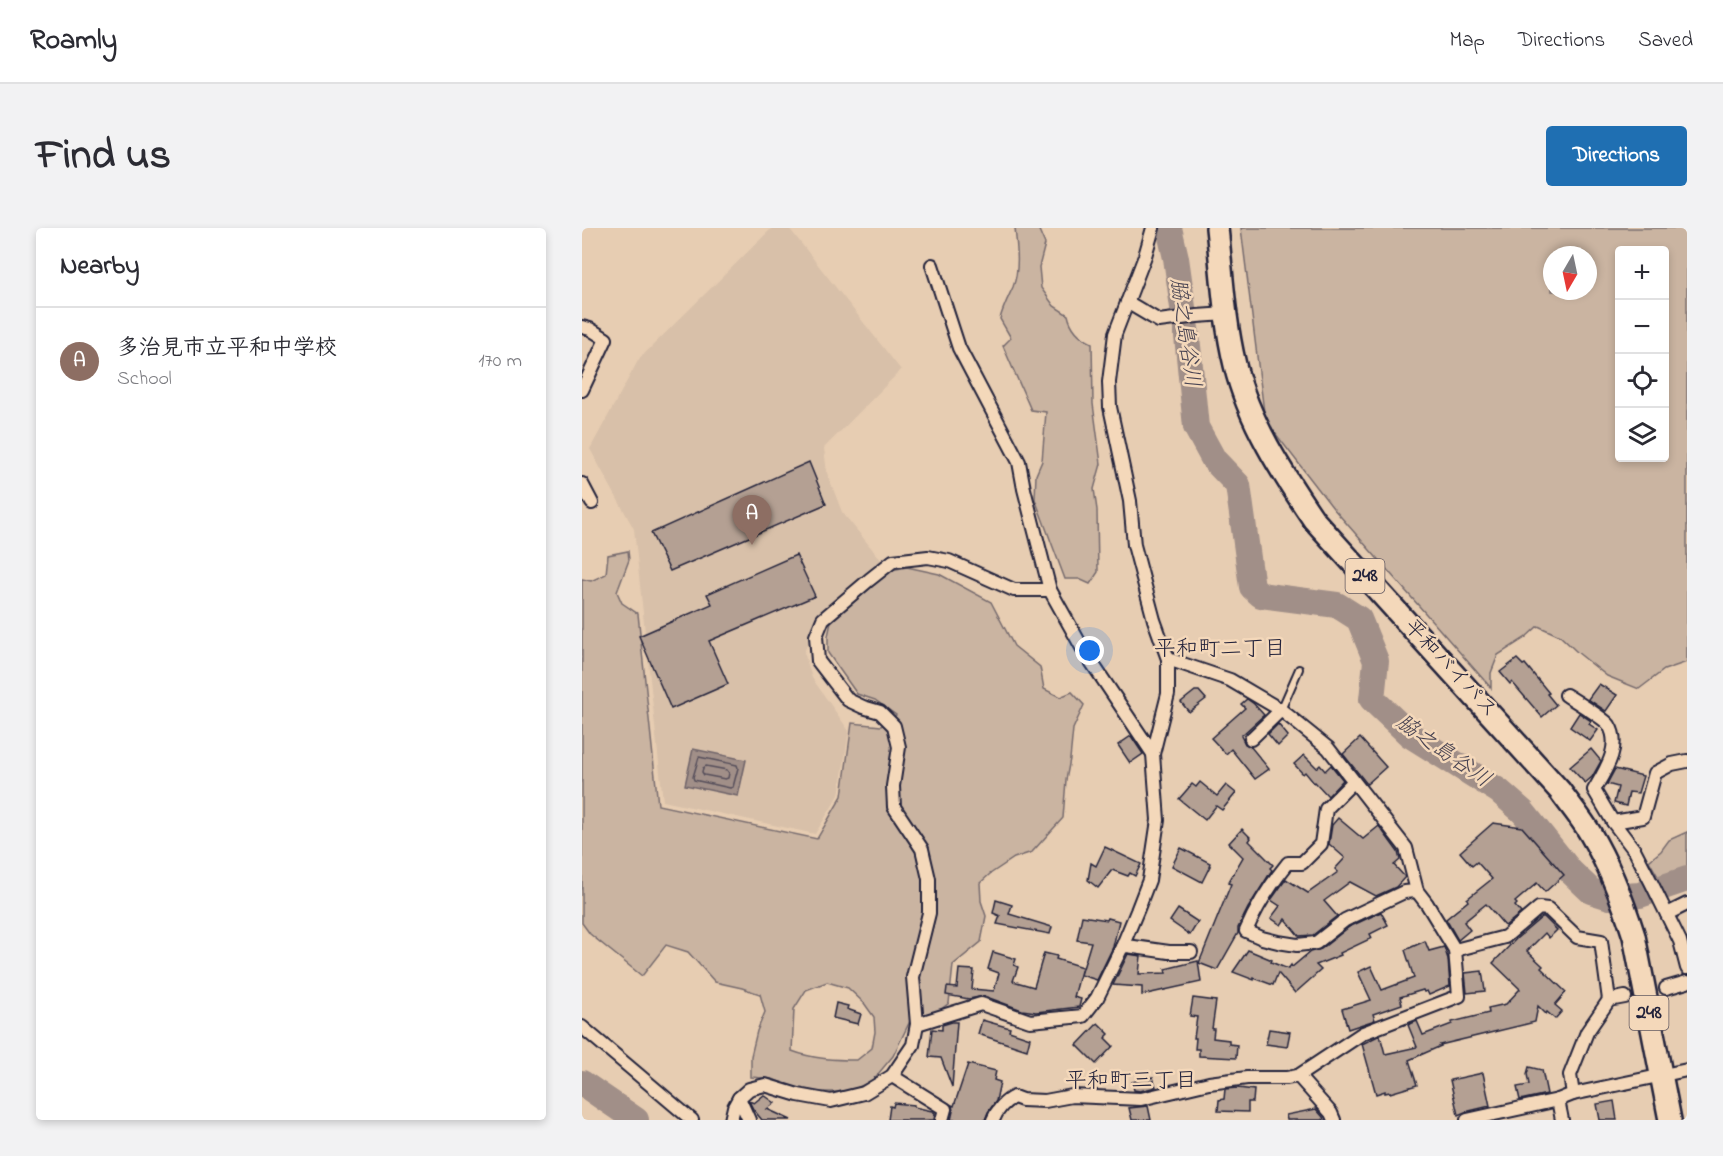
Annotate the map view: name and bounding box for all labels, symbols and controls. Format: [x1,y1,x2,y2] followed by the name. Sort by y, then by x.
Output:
[30,21,117,62] text: Roamly
[1449,26,1485,56] text: Map
[1518,26,1605,56] text: Directions
[1638,26,1693,56] text: Saved
[36,126,171,187] text: Find us
[1546,126,1687,186] button: Directions
[1543,246,1597,300] north arrow
[1615,246,1669,462] map controls
[1615,246,1669,300] button: +
[60,248,139,286] text: Nearby
[1161,276,1207,390] water label: 脇之島谷川
[1615,300,1669,354] button: −
[117,333,337,365] text: 多治見市立平和中学校
[73,347,86,376] text: A
[478,347,522,376] text: 170 m
[1615,354,1669,408] button: locate
[117,365,172,394] text: School
[1615,408,1669,462] button: layers
[732,496,772,545] pin: A
[1346,559,1384,593] road number: 248
[1396,613,1504,725] street label: 平和バイパス
[1154,634,1286,666] district label: 平和町二丁目
[1075,636,1104,665] your location
[1389,707,1497,797] water label: 脇之島谷川
[1630,996,1668,1030] road number: 248
[1065,1066,1197,1098] district label: 平和町三丁目

